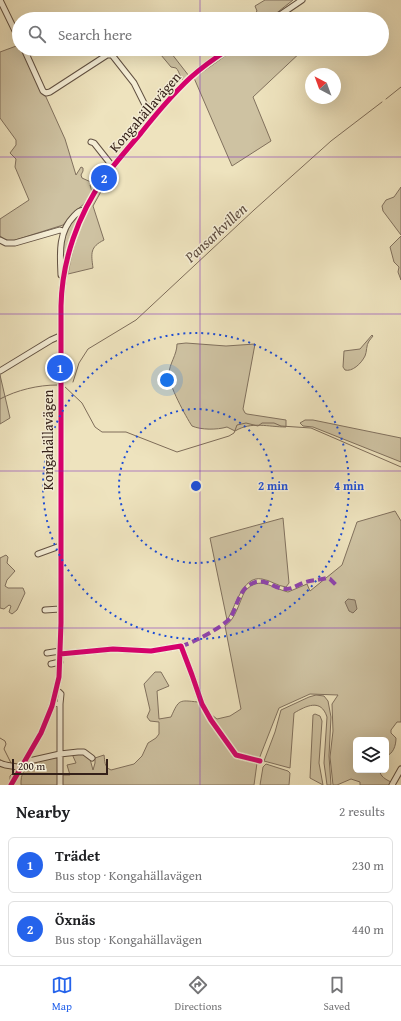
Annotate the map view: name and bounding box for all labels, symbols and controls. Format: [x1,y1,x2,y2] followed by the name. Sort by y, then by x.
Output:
[12,12,389,56] search box
[26,23,48,45] icon: search
[58,24,132,45] text: Search here
[104,67,186,157] street label: Kongahällavägen
[305,68,341,104] north arrow
[91,163,117,193] pin: 2
[179,198,252,268] water label: Pansarkvillen
[47,353,73,383] pin: 1
[157,370,177,390] your location
[38,390,58,490] street label: Kongahällavägen
[258,477,288,494] text: 2 min
[334,477,364,494] text: 4 min
[189,479,203,493] centre of rings
[353,737,389,773] map controls
[353,737,389,773] button: layers
[12,757,108,776] scale bar
[18,758,45,774] text: 200 m
[16,799,70,824] text: Nearby
[339,802,385,821] text: 2 results
[55,845,100,866] text: Trädet
[27,856,33,875] text: 1
[352,856,384,875] text: 230 m
[55,866,202,885] text: Bus stop · Kongahällavägen
[55,909,95,930] text: Öxnäs
[27,920,33,939] text: 2
[352,920,384,939] text: 440 m
[55,930,202,949] text: Bus stop · Kongahällavägen
[51,974,73,1014] tab: Map
[175,974,222,1014] tab: Directions
[323,974,350,1014] tab: Saved

